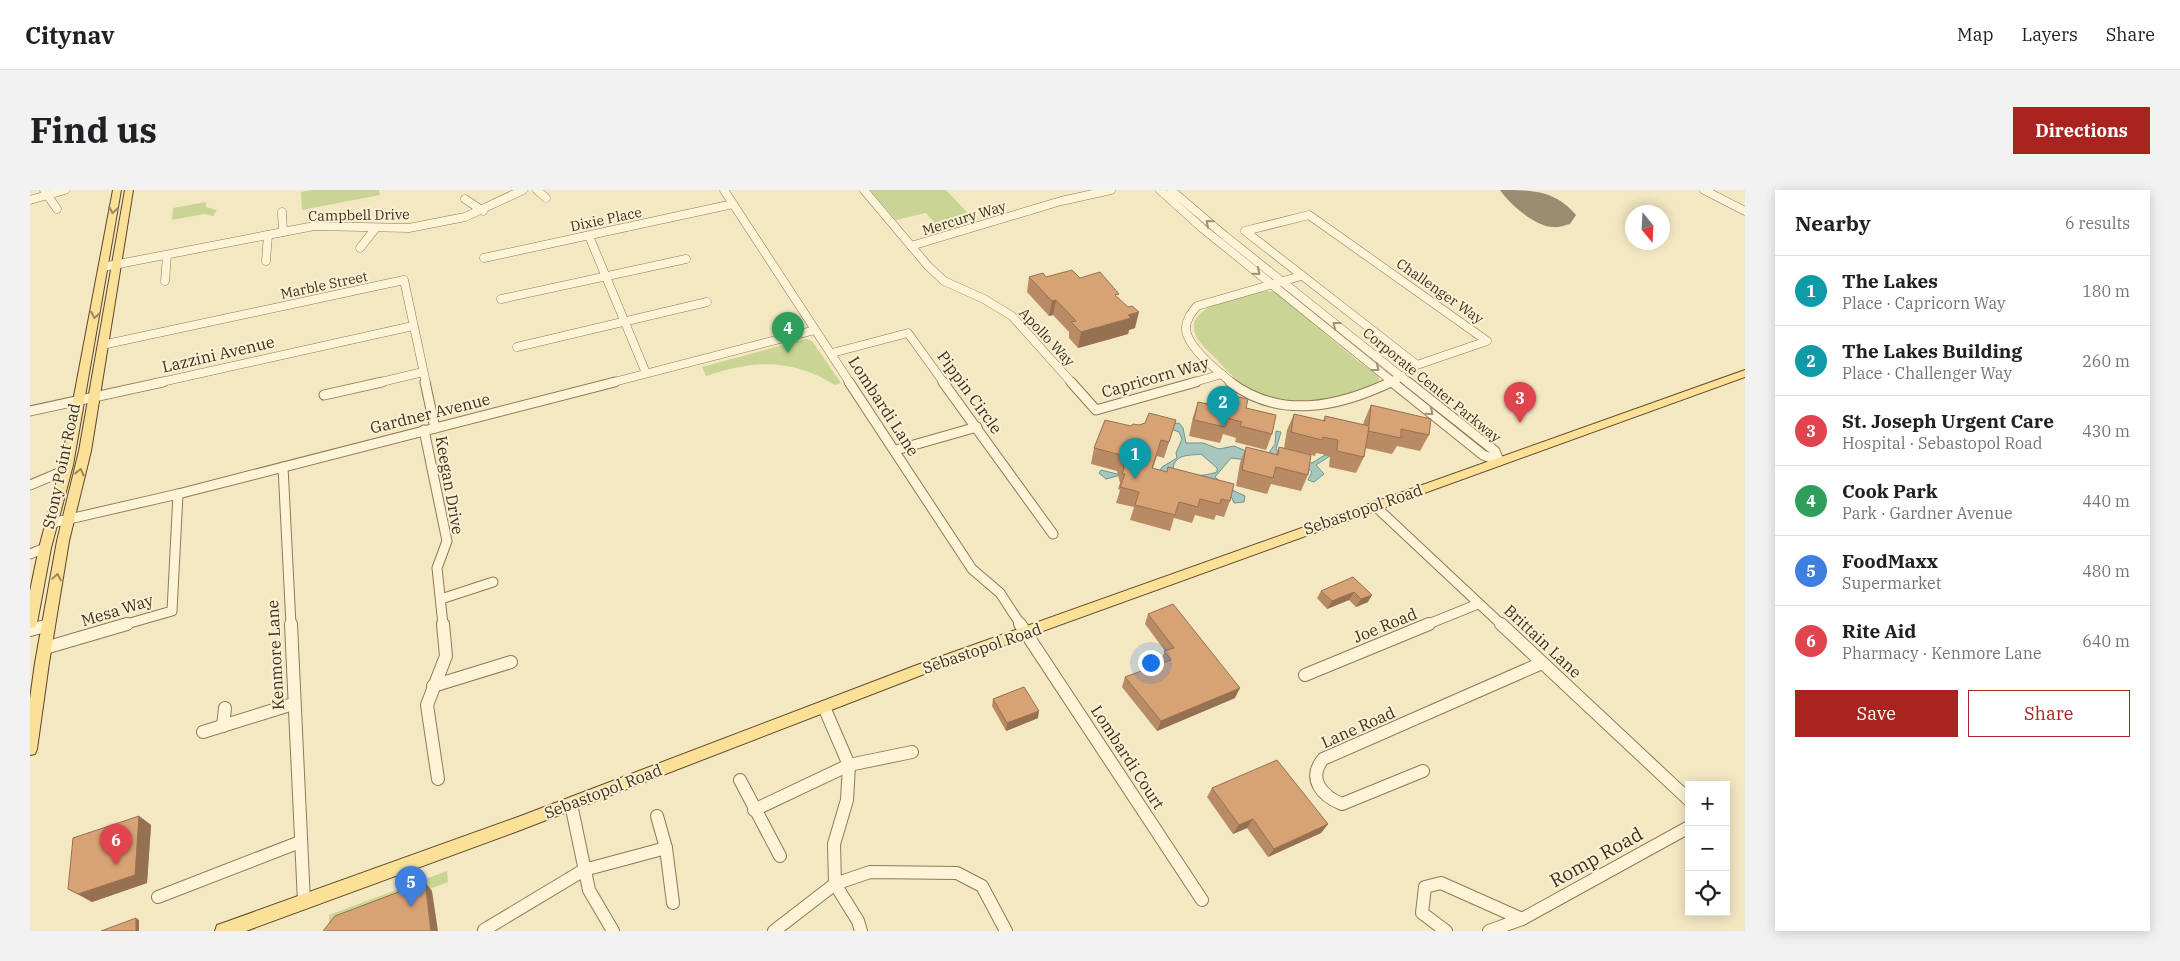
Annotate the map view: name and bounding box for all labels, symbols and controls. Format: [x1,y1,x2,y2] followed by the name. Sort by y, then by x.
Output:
[25,19,114,51] text: Citynav
[1957,23,1994,46] text: Map
[2022,23,2078,46] text: Layers
[2106,23,2155,46] text: Share
[30,107,157,153] text: Find us
[2013,107,2150,154] button: Directions
[920,197,1009,239] street label: Mercury Way
[569,203,643,235] street label: Dixie Place
[109,205,119,214] one-way arrow
[308,205,410,225] street label: Campbell Drive
[1625,205,1670,250] north arrow
[1795,209,1871,237] text: Nearby
[2065,213,2130,233] text: 6 results
[1206,220,1215,229] one-way arrow
[1393,254,1488,328] street label: Challenger Way
[279,267,369,303] street label: Marble Street
[1252,267,1261,276] one-way arrow
[1842,269,1938,293] text: The Lakes
[1806,281,1816,301] text: 1
[2082,281,2130,301] text: 180 m
[1842,293,2006,313] text: Place · Capricorn Way
[1015,304,1079,370] street label: Apollo Way
[90,311,100,320] one-way arrow
[772,312,804,353] pin: 4
[1333,322,1342,330] one-way arrow
[1359,324,1505,447] street label: Corporate Center Parkway
[160,331,276,377] street label: Lazzini Avenue
[1842,339,2022,363] text: The Lakes Building
[933,347,1007,437] street label: Pippin Circle
[1806,351,1816,371] text: 2
[2082,351,2130,371] text: 260 m
[844,352,924,460] street label: Lombardi Lane
[1099,352,1211,402] street label: Capricorn Way
[1370,363,1379,371] one-way arrow
[1842,363,2012,383] text: Place · Challenger Way
[1504,382,1536,423] pin: 3
[1207,386,1239,427] pin: 2
[368,388,492,438] street label: Gardner Avenue
[38,401,84,531] street label: Stony Point Road
[1424,407,1433,415] one-way arrow
[1842,409,2054,433] text: St. Joseph Urgent Care
[1806,421,1816,441] text: 3
[2082,421,2130,441] text: 430 m
[1842,433,2043,453] text: Hospital · Sebastopol Road
[431,434,469,536] street label: Keegan Drive
[1119,438,1151,479] pin: 1
[74,468,85,477] one-way arrow
[1301,479,1425,539] street label: Sebastopol Road
[1842,479,1938,503] text: Cook Park
[1806,491,1816,511] text: 4
[2082,491,2130,511] text: 440 m
[1842,503,2013,523] text: Park · Gardner Avenue
[1842,549,1938,573] text: FoodMaxx
[1806,561,1816,581] text: 5
[2082,561,2130,581] text: 480 m
[52,572,62,581] one-way arrow
[1842,573,1941,593] text: Supermarket
[78,589,156,630] street label: Mesa Way
[262,599,288,711] street label: Kenmore Lane
[1500,600,1586,682] street label: Brittain Lane
[1350,603,1420,647] street label: Joe Road
[920,618,1044,678] street label: Sebastopol Road
[1842,619,1916,643] text: Rite Aid
[1806,631,1816,651] text: 6
[2082,631,2130,651] text: 640 m
[1842,643,2042,663] text: Pharmacy · Kenmore Lane
[1138,650,1164,676] your location
[1795,690,1958,737] button: Save
[1968,690,2130,737] button: Share
[1087,701,1169,813] street label: Lombardi Court
[1318,702,1398,752] street label: Lane Road
[541,759,665,823] street label: Sebastopol Road
[1685,781,1730,916] map controls
[1685,781,1730,826] button: +
[1545,822,1647,892] street label: Romp Road
[100,824,132,865] pin: 6
[1685,826,1730,871] button: −
[395,866,427,907] pin: 5
[1685,871,1730,916] button: locate

